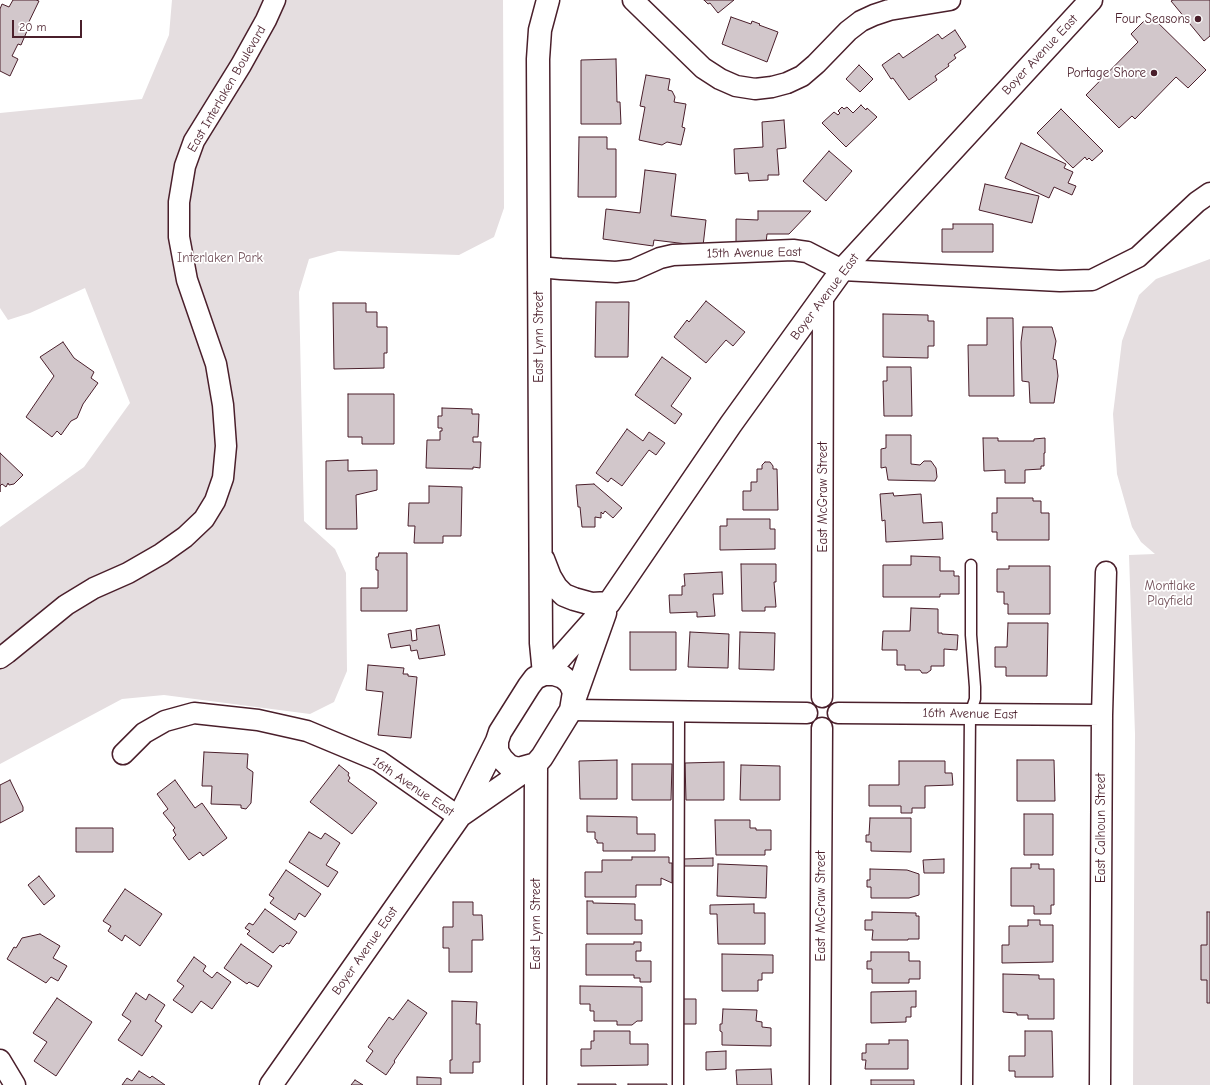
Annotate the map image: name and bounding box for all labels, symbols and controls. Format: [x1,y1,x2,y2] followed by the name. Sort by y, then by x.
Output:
[1115,11,1190,27] place label: Four Seasons
[14,12,84,38] scale bar
[999,12,1081,98] street label: Boyer Avenue East
[1193,14,1203,24] marker: Four Seasons
[19,20,47,34] text: 20 m
[184,23,270,155] street label: East Interlaken Boulevard
[1067,65,1146,81] place label: Portage Shore
[1149,68,1159,78] marker: Portage Shore
[706,244,802,262] street label: 15th Avenue East
[177,250,263,266] park label: Interlaken Park
[787,251,863,343] street label: Boyer Avenue East
[531,291,547,383] street label: East Lynn Street
[815,442,831,552] street label: East McGraw Street
[1145,578,1195,609] park label: Montlake Playfield
[922,705,1018,723] street label: 16th Avenue East
[369,754,457,820] street label: 16th Avenue East
[1093,773,1109,883] street label: East Calhoun Street
[813,851,829,961] street label: East McGraw Street
[528,878,544,970] street label: East Lynn Street
[329,904,401,998] street label: Boyer Avenue East

